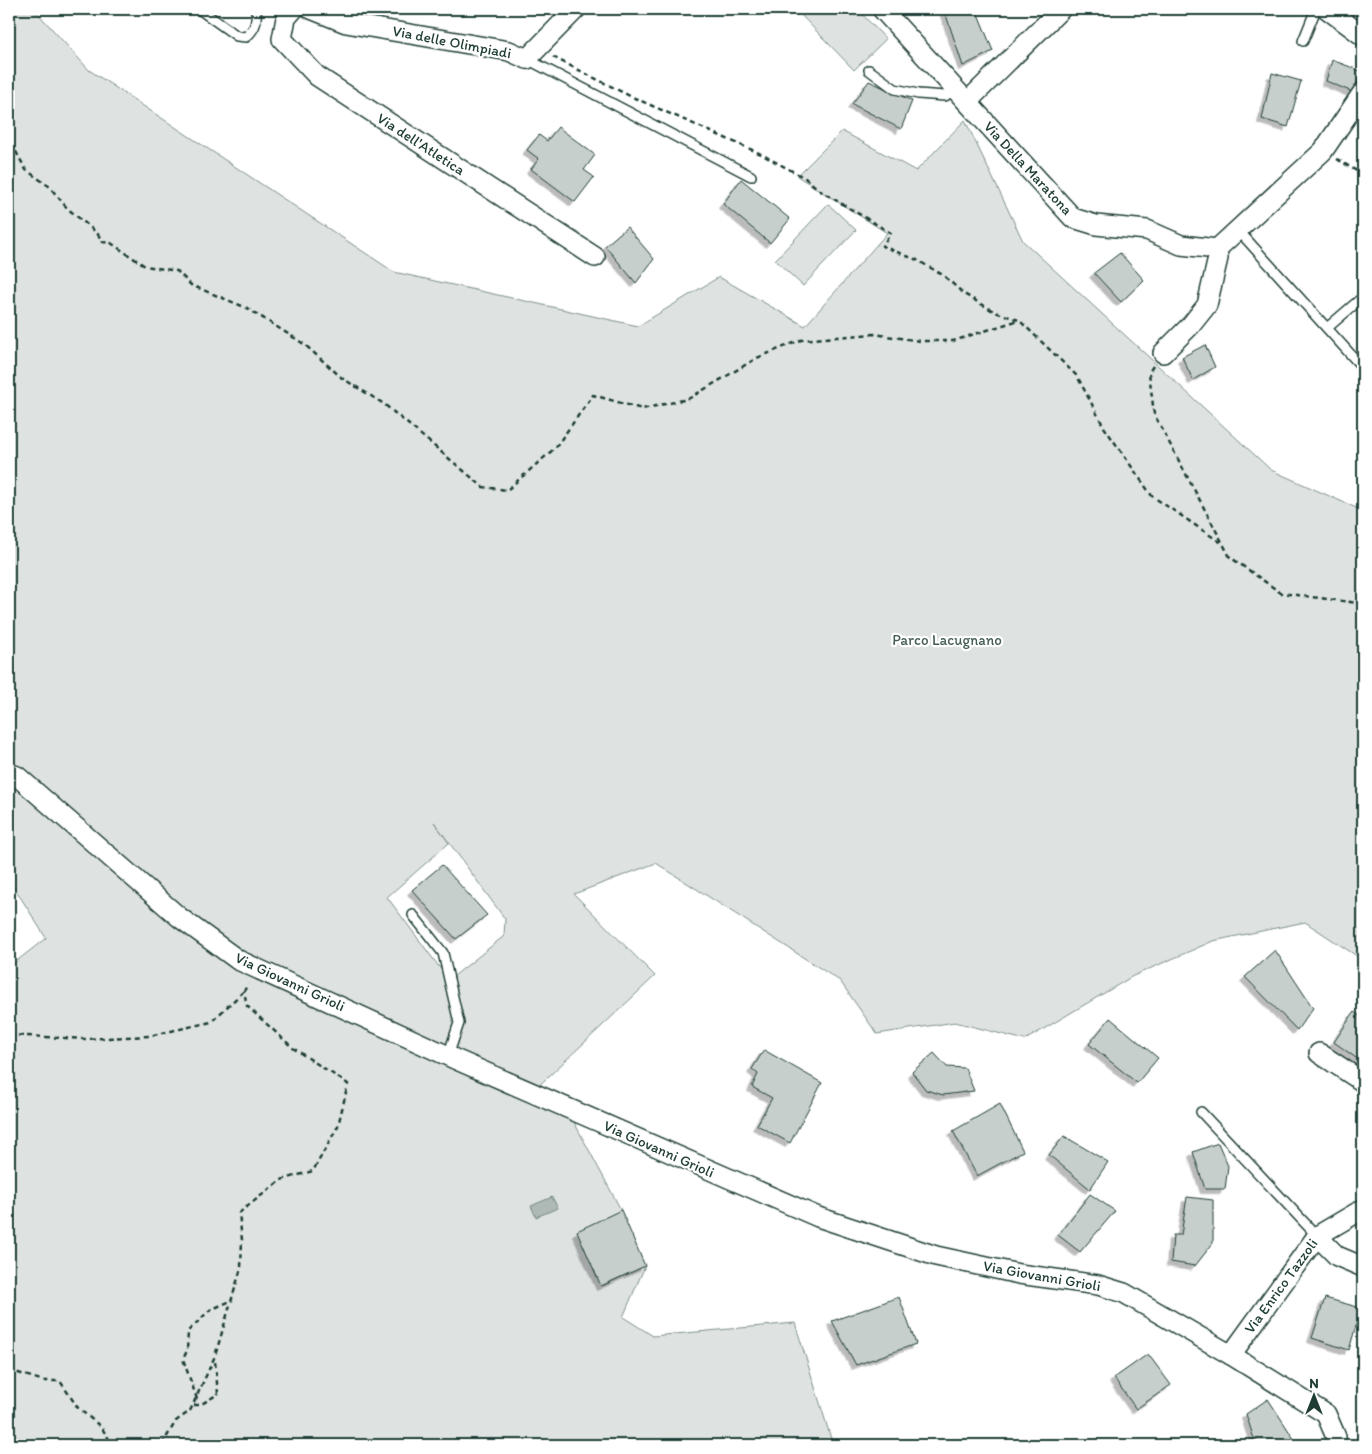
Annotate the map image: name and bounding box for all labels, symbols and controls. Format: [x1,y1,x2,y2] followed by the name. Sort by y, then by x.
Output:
[391,22,513,62] street label: Via delle Olimpiadi
[374,109,469,179] street label: Via dell'Atletica
[980,117,1076,219] street label: Via Della Maratona
[892,631,1002,649] park label: Parco Lacugnano
[232,949,348,1015] street label: Via Giovanni Grioli
[601,1117,717,1181] street label: Via Giovanni Grioli
[1241,1235,1321,1337] street label: Via Enrico Tazzoli
[982,1257,1102,1295] street label: Via Giovanni Grioli
[1290,1372,1340,1422] north arrow
[1309,1375,1319,1392] text: N

